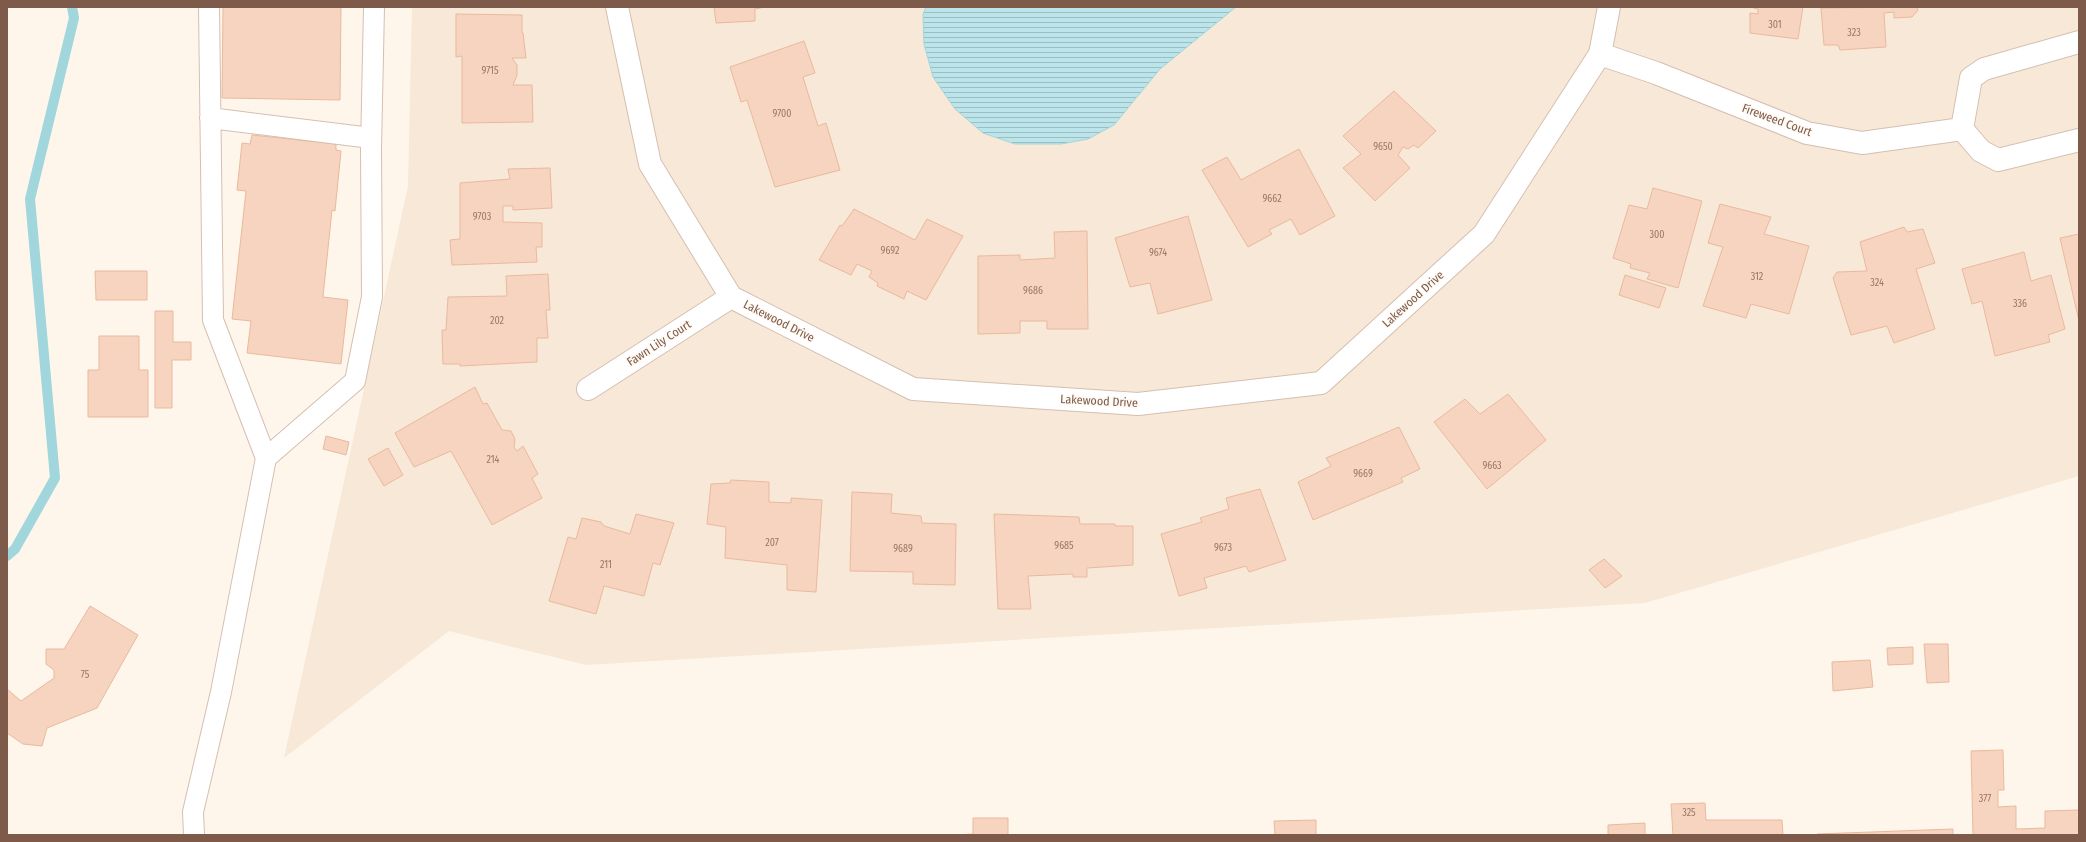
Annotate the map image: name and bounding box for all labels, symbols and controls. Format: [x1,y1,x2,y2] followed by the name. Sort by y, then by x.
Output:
[1768,19,1782,31] house number: 301
[1847,27,1861,39] house number: 323
[481,65,499,77] house number: 9715
[1740,101,1814,139] street label: Fireweed Court
[772,108,792,120] house number: 9700
[1373,141,1393,153] house number: 9650
[1262,193,1282,205] house number: 9662
[473,211,492,223] house number: 9703
[1650,229,1664,241] house number: 300
[881,245,900,257] house number: 9692
[1149,247,1167,259] house number: 9674
[1379,268,1447,330] street label: Lakewood Drive
[1751,271,1764,283] house number: 312
[1870,277,1884,289] house number: 324
[1023,285,1043,297] house number: 9686
[741,297,817,345] street label: Lakewood Drive
[2013,298,2027,310] house number: 336
[490,315,505,327] house number: 202
[624,317,694,369] street label: Fawn Lily Court
[1060,392,1138,410] street label: Lakewood Drive
[487,454,500,466] house number: 214
[1482,460,1502,472] house number: 9663
[1353,468,1373,480] house number: 9669
[765,537,779,549] house number: 207
[1054,540,1074,552] house number: 9685
[1214,542,1233,554] house number: 9673
[893,543,913,555] house number: 9689
[600,559,612,571] house number: 211
[81,669,90,681] house number: 75
[1979,793,1991,805] house number: 377
[1682,807,1696,819] house number: 325

